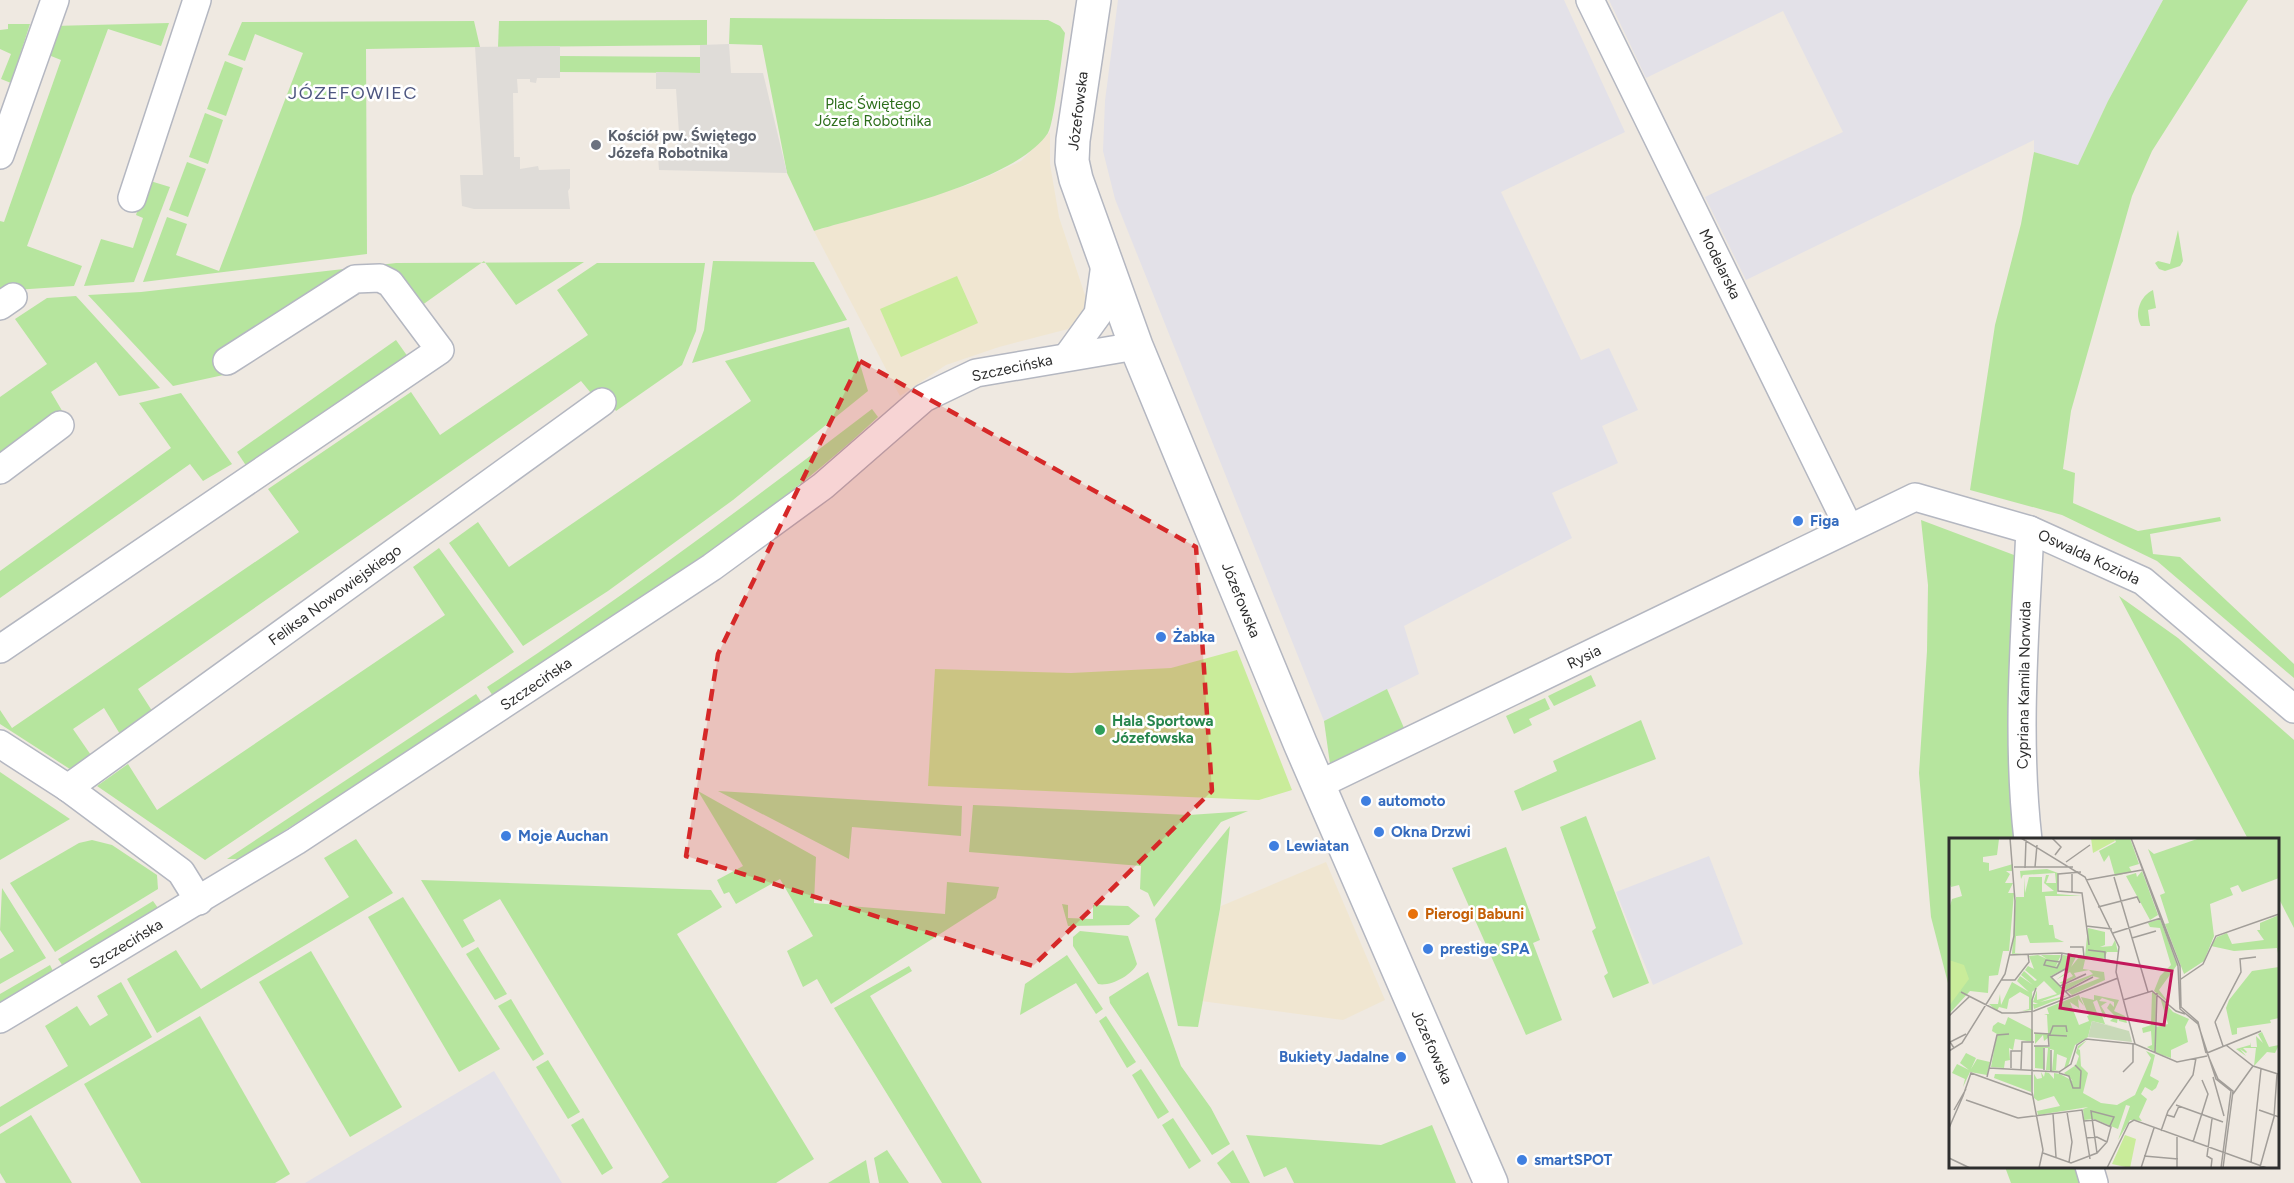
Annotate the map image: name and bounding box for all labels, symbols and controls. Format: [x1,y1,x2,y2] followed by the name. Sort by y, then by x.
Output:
[1064,70,1092,152] street label: Józefowska
[288,82,418,104] district label: JÓZEFOWIEC
[815,95,931,130] park label: Plac Świętego Józefa Robotnika
[608,127,757,162] place label: Kościół pw. Świętego Józefa Robotnika
[589,138,603,152] marker: Kościół pw. Świętego Józefa Robotnika
[1695,226,1745,302] street label: Modelarska
[970,351,1054,385] street label: Szczecińska
[1810,512,1839,530] place label: Figa
[1791,514,1805,528] marker: Figa
[2035,526,2143,588] street label: Oswalda Kozioła
[265,541,405,649] street label: Feliksa Nowowiejskiego
[1218,560,1264,640] street label: Józefowska
[2014,601,2034,769] street label: Cypriana Kamila Norwida
[1173,627,1215,646] place label: Żabka
[1154,630,1168,644] marker: Żabka
[1564,641,1604,673] street label: Rysia
[497,654,575,714] street label: Szczecińska
[1112,712,1214,747] place label: Hala Sportowa Józefowska
[1093,723,1107,737] marker: Hala Sportowa Józefowska
[1378,792,1446,810] place label: automoto
[1359,794,1373,808] marker: automoto
[1391,823,1471,841] place label: Okna Drzwi
[1372,825,1386,839] marker: Okna Drzwi
[518,827,608,845] place label: Moje Auchan
[499,829,513,843] marker: Moje Auchan
[1286,837,1349,855] place label: Lewiatan
[1949,838,2279,1168] inset map
[1267,839,1281,853] marker: Lewiatan
[1425,905,1524,923] place label: Pierogi Babuni
[1406,907,1420,921] marker: Pierogi Babuni
[86,915,166,973] street label: Szczecińska
[1440,940,1530,958] place label: prestige SPA
[1421,942,1435,956] marker: prestige SPA
[1408,1007,1456,1087] street label: Józefowska
[1279,1048,1390,1066] place label: Bukiety Jadalne
[1394,1050,1408,1064] marker: Bukiety Jadalne
[1534,1151,1612,1169] place label: smartSPOT
[1515,1153,1529,1167] marker: smartSPOT

